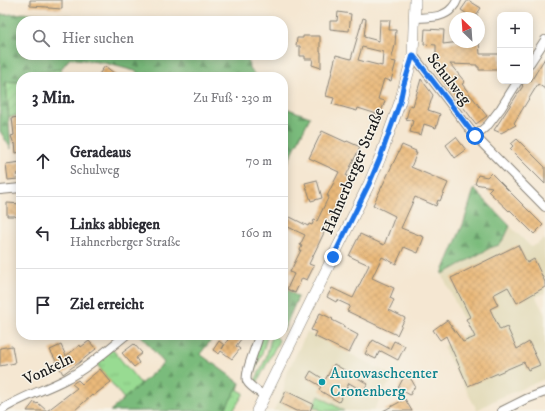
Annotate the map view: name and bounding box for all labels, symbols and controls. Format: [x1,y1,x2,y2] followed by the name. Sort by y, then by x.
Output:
[449,12,485,48] north arrow
[497,12,533,84] map controls
[497,12,533,48] button: +
[16,16,288,60] search box
[30,27,52,49] icon: search
[62,29,134,48] text: Hier suchen
[497,48,533,84] button: −
[422,49,476,109] street label: Schulweg
[32,87,75,109] text: 3 Min.
[193,90,272,106] text: Zu Fuß · 230 m
[317,104,389,237] street label: Hahnerberger Straße
[466,127,484,145] route start
[70,143,131,162] text: Geradeaus
[32,150,54,172] icon: ahead
[246,153,272,169] text: 70 m
[70,162,119,178] text: Schulweg
[70,215,160,234] text: Links abbiegen
[32,222,54,244] icon: left
[241,225,272,241] text: 160 m
[70,234,180,250] text: Hahnerberger Straße
[324,248,342,266] route end
[32,294,54,316] icon: arrive
[70,295,144,314] text: Ziel erreicht
[19,348,77,390] street label: Vonkeln
[330,363,438,401] place label: Autowaschcenter Cronenberg
[317,377,327,387] marker: Autowaschcenter Cronenberg

